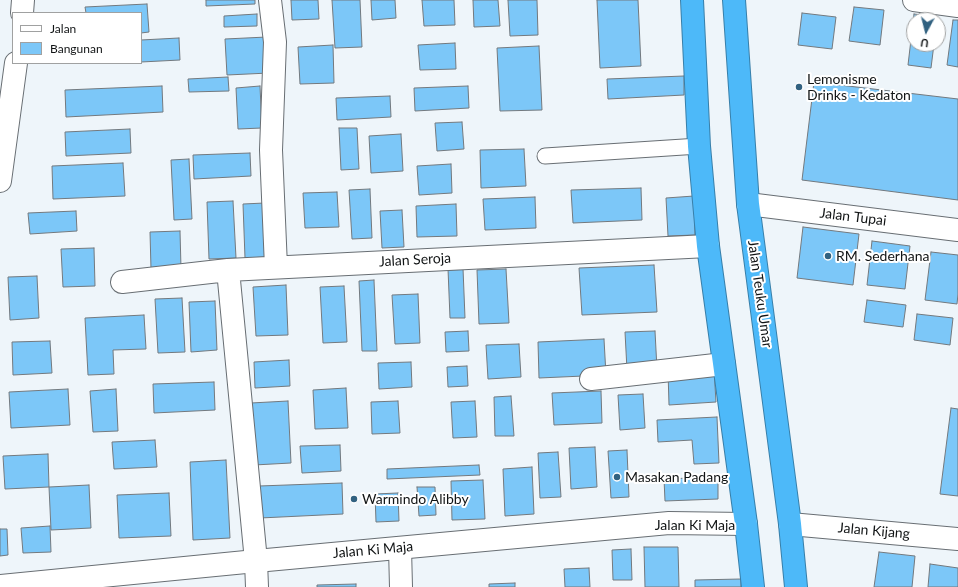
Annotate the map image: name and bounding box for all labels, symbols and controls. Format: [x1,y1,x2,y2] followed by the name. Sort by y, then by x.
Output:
[12,12,142,64] legend
[906,12,946,52] north arrow
[50,21,76,36] text: Jalan
[920,36,929,50] text: U
[50,41,103,56] text: Bangunan
[807,71,911,104] place label: Lemonisme Drinks - Kedaton
[794,82,804,92] marker: Lemonisme Drinks - Kedaton
[819,205,887,229] street label: Jalan Tupai
[744,239,776,349] street label: Jalan Teuku Umar
[836,248,929,264] place label: RM. Sederhana
[378,250,452,270] street label: Jalan Seroja
[823,251,833,261] marker: RM. Sederhana
[625,469,728,485] place label: Masakan Padang
[612,472,622,482] marker: Masakan Padang
[362,491,469,507] place label: Warmindo Alibby
[349,494,359,504] marker: Warmindo Alibby
[655,517,735,533] street label: Jalan Ki Maja
[837,519,911,543] street label: Jalan Kijang
[332,538,414,562] street label: Jalan Ki Maja

